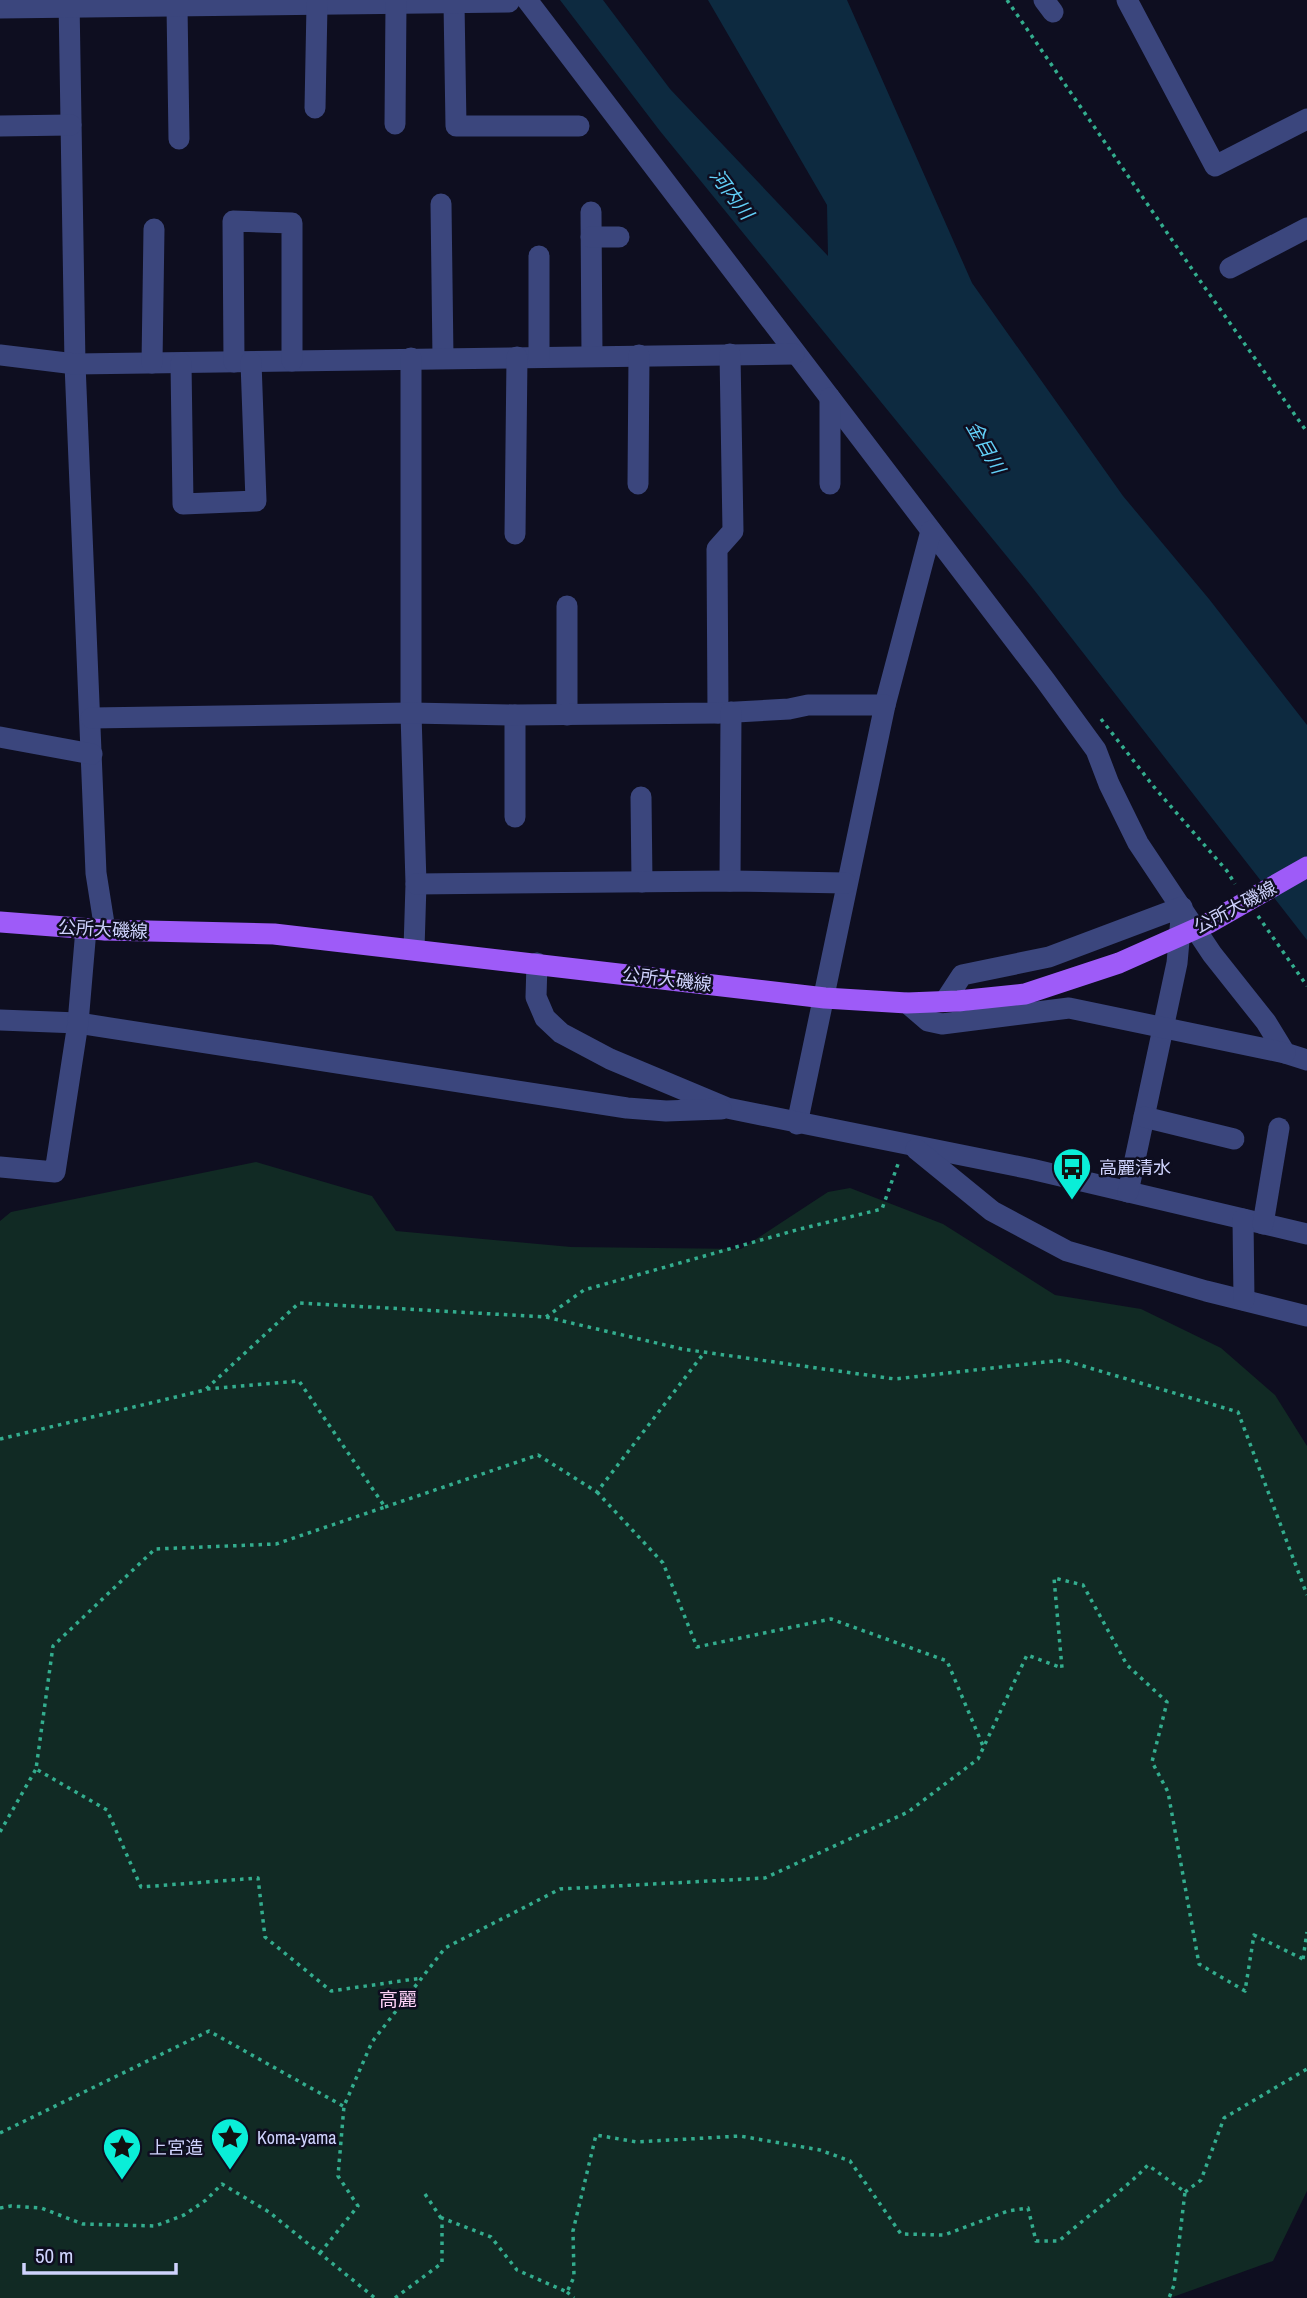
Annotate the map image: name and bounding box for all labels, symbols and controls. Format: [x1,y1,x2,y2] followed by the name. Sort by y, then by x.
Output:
[704,163,761,226] water label: 河内川
[960,416,1013,480] water label: 金目川
[1189,875,1281,939] street label: 公所大磯線
[57,914,149,944] street label: 公所大磯線
[621,961,713,997] street label: 公所大磯線
[1051,1146,1093,1201] bus stop icon: 高麗清水
[1099,1155,1171,1180] place label: 高麗清水
[379,1986,417,2012] district label: 高麗
[209,2116,251,2171] place icon: Koma-yama
[257,2125,337,2150] place label: Koma-yama
[101,2126,143,2181] place icon: 上宮造
[149,2135,203,2160] place label: 上宮造
[24,2232,177,2276] scale bar
[35,2241,73,2270] text: 50 m

